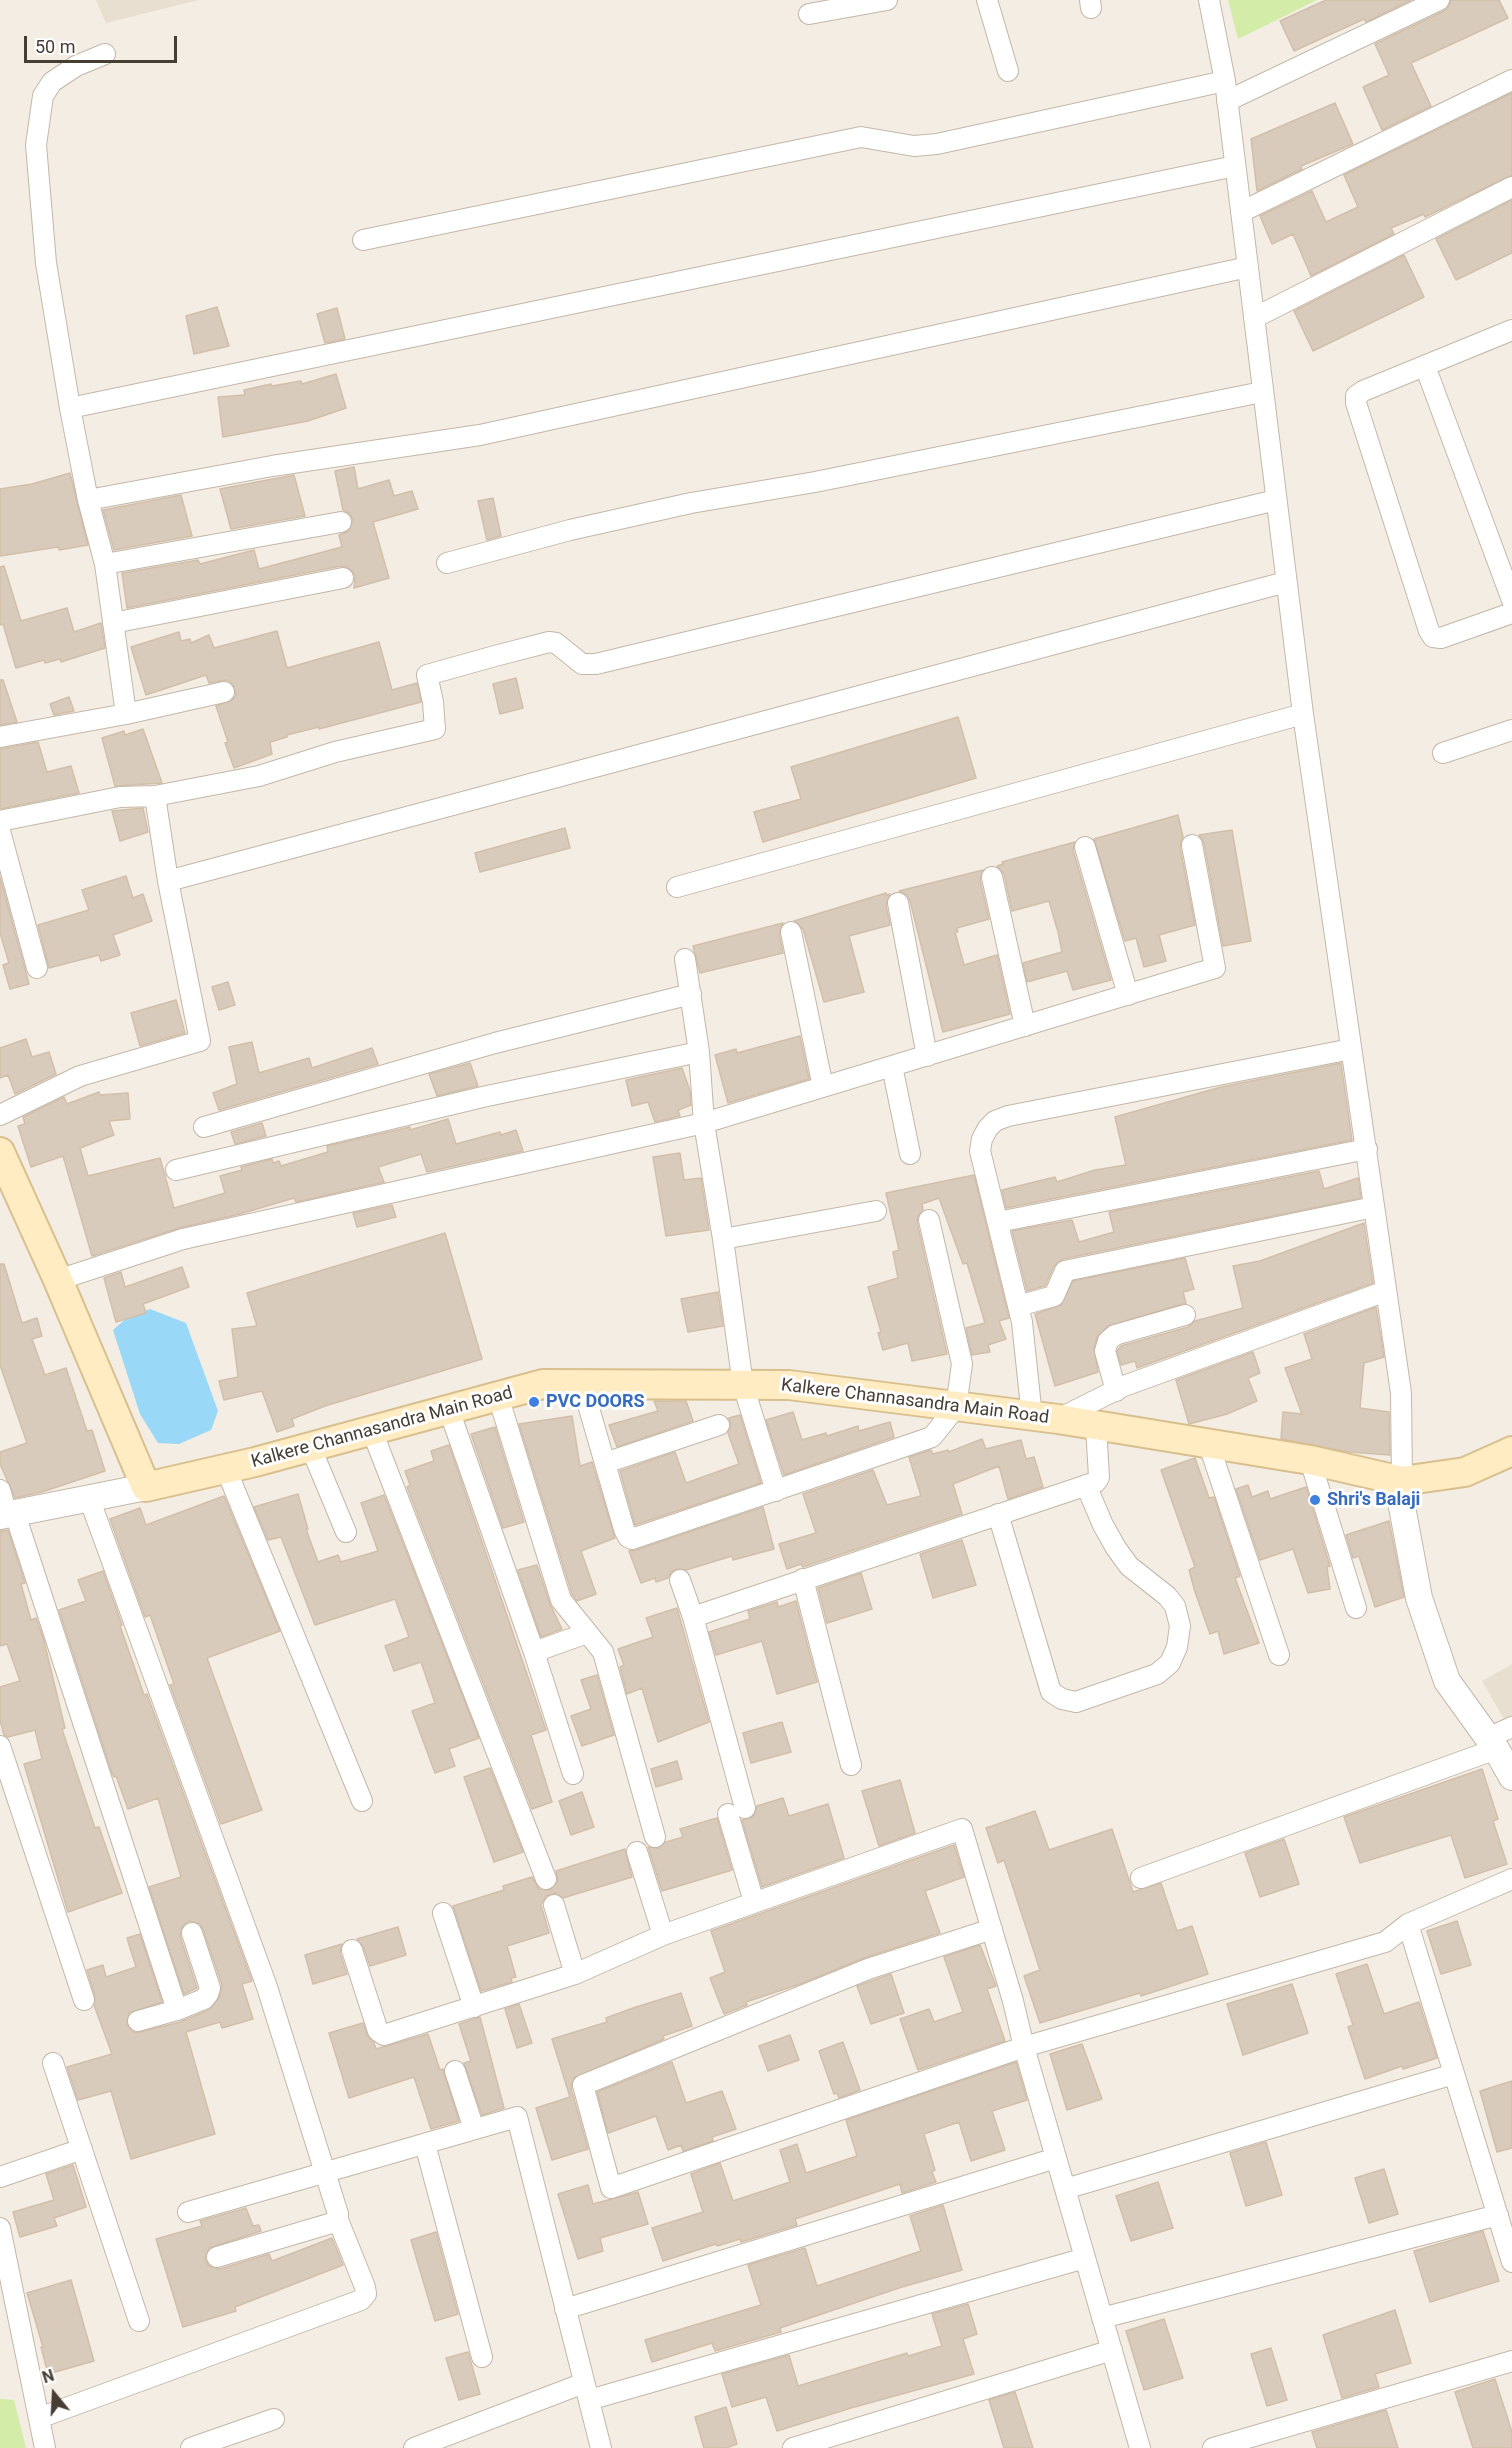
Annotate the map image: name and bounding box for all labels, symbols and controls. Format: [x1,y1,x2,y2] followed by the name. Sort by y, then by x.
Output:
[27,24,180,62] scale bar
[35,36,75,57] text: 50 m
[780,1375,1050,1429] street label: Kalkere Channasandra Main Road
[249,1383,515,1473] street label: Kalkere Channasandra Main Road
[546,1391,645,1413] place label: PVC DOORS
[527,1395,541,1409] marker: PVC DOORS
[1327,1489,1420,1511] place label: Shri's Balaji
[1308,1493,1322,1507] marker: Shri's Balaji
[24,2364,84,2424] north arrow
[40,2366,57,2387] text: N

